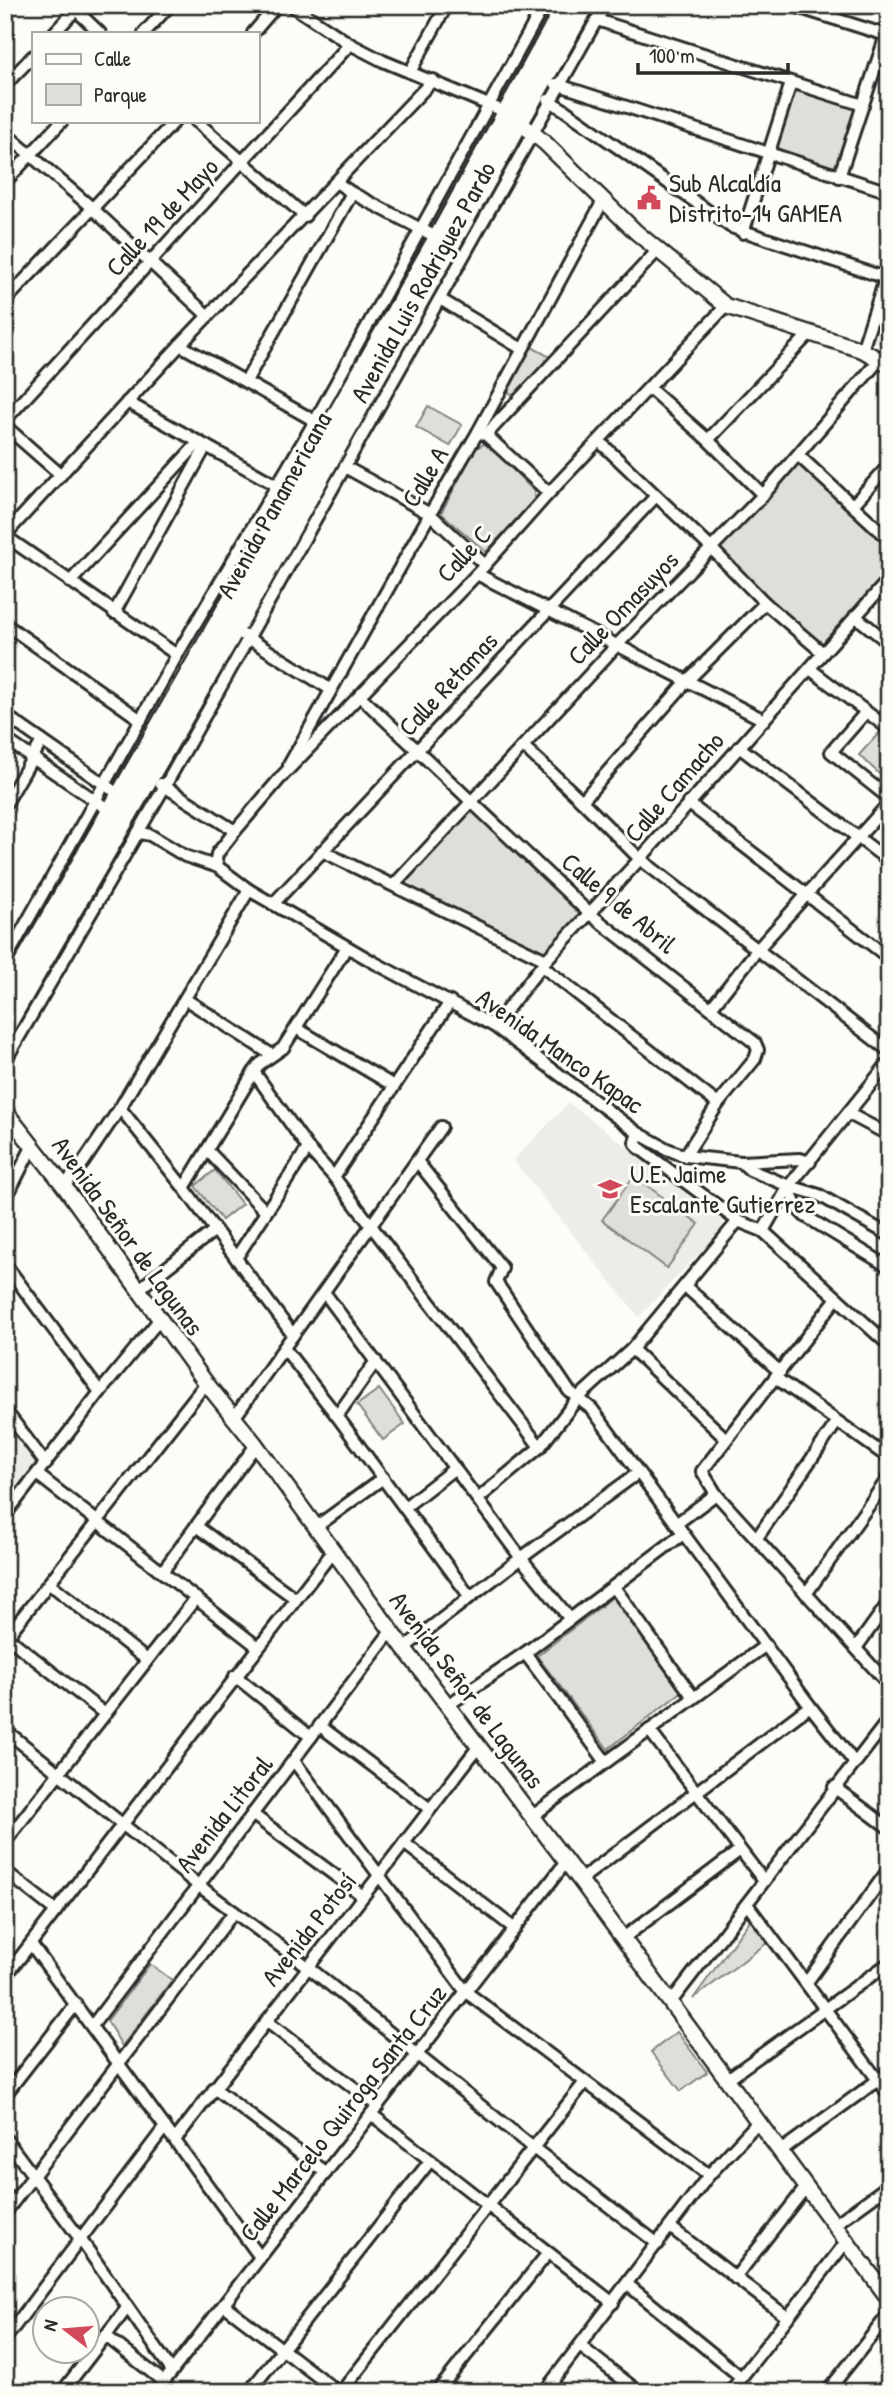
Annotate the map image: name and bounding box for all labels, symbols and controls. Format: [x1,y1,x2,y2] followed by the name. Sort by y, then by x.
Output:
[32,32,259,122] legend
[638,32,789,76] scale bar
[649,41,695,70] text: 100 m
[94,44,131,73] text: Calle
[94,80,147,109] text: Parque
[97,150,226,284] street label: Calle 19 de Mayo
[342,155,503,408] street label: Avenida Luis Rodriguez Pardo
[669,165,842,230] place label: Sub Alcaldía Distrito-14 GAMEA
[635,184,663,212] public building icon: Sub Alcaldía Distrito-14 GAMEA
[208,405,339,604] street label: Avenida Panamericana
[393,440,456,513] street label: Calle A
[428,518,499,590] street label: Calle C
[559,543,686,672] street label: Calle Omasuyos
[390,624,505,744] street label: Calle Retamas
[616,724,731,849] street label: Calle Camacho
[554,844,684,961] street label: Calle 9 de Abril
[470,980,651,1121] street label: Avenida Manco Kapac
[44,1129,213,1342] street label: Avenida Señor de Lagunas
[630,1156,815,1221] place label: U.E. Jaime Escalante Gutierrez
[596,1175,624,1203] school or university icon: U.E. Jaime Escalante Gutierrez
[382,1584,553,1795] street label: Avenida Señor de Lagunas
[167,1748,280,1879] street label: Avenida Litoral
[253,1864,364,1993] street label: Avenida Potosí
[231,1977,454,2249] street label: Calle Marcelo Quiroga Santa Cruz
[32,2296,102,2366] north arrow
[36,2317,64,2334] text: N

